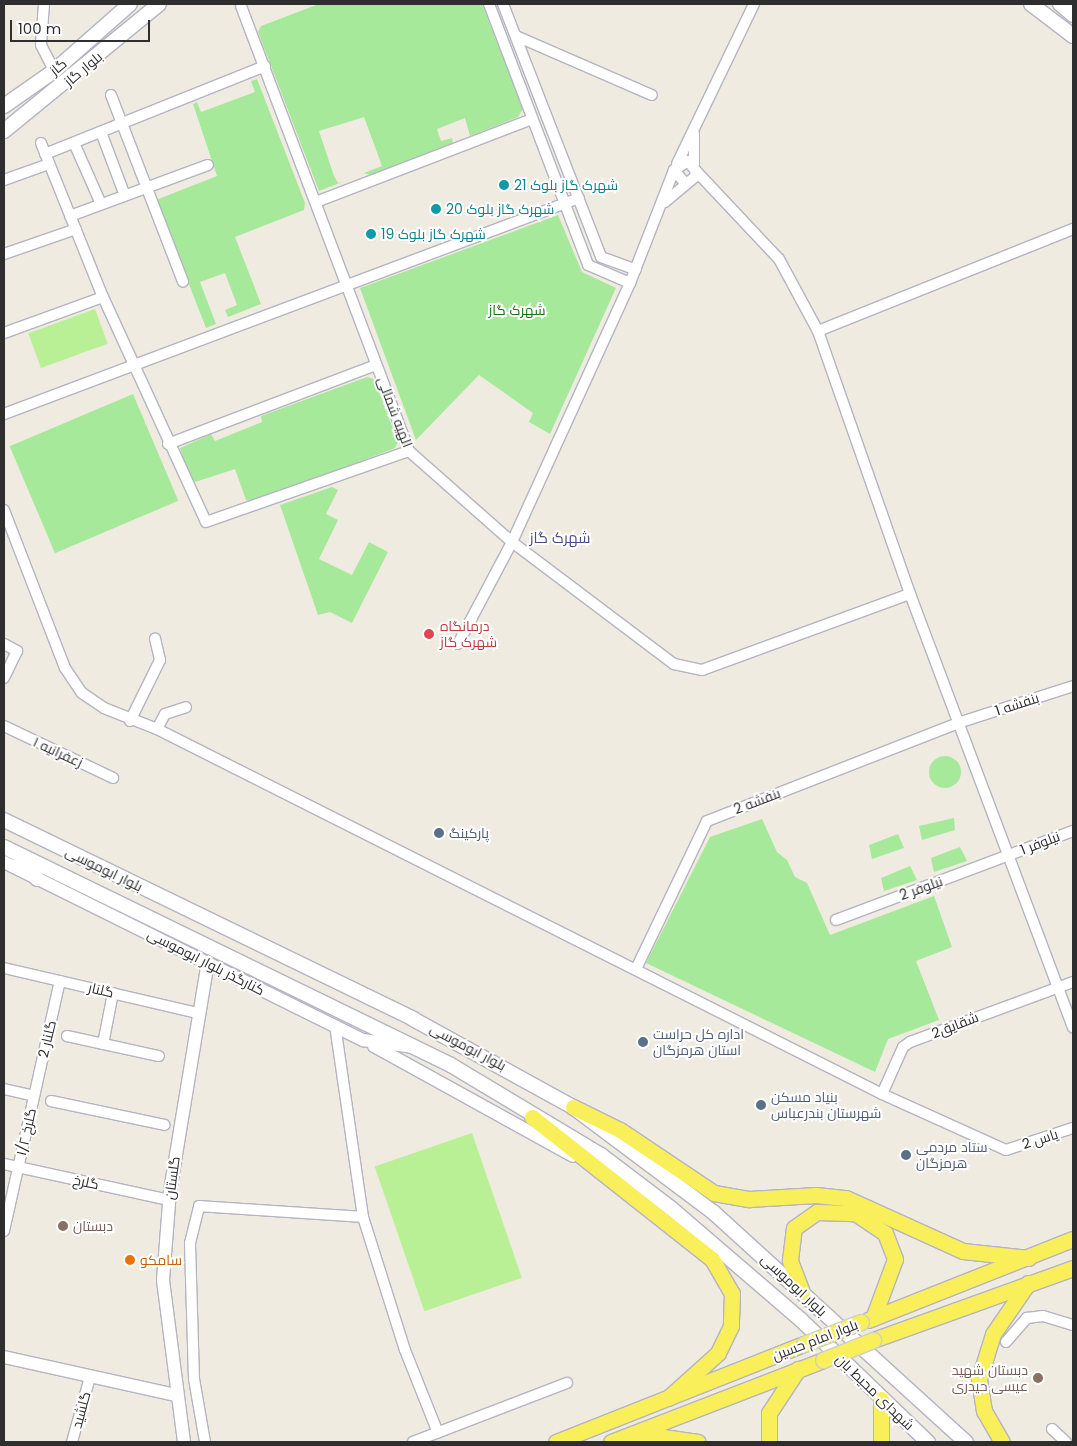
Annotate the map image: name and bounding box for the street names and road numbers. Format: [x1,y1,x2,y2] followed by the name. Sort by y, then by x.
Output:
[61,48,105,90] street label: بلوار گاز
[46,55,70,79] street label: گاز
[374,374,416,450] street label: الهیه شمالی
[993,689,1041,719] street label: بنفشه 1
[30,733,86,771] street label: زعفرانیه ۱
[731,784,783,818] street label: بنفشه 2
[1018,828,1062,858] street label: نیلوفر 1
[63,843,145,895] street label: بلوار ابوموسی
[897,872,945,904] street label: نیلوفر 2
[145,925,267,999] street label: کنارگذر بلوار ابوموسی
[87,979,115,1001] street label: گلنار
[929,1008,981,1042] street label: شقایق2
[35,1019,59,1059] street label: گلنار 2
[427,1020,509,1074] street label: بلوار ابوموسی
[12,1107,40,1157] street label: گلرخ ۱/۲
[1020,1125,1060,1153] street label: یاس 2
[161,1155,183,1201] street label: گلستان
[72,1171,100,1193] street label: گلرخ
[758,1250,830,1320] street label: بلوار ابوموسی
[770,1316,860,1364] street label: بلوار امام حسین
[832,1351,918,1433] street label: شهدای محیط بان
[68,1390,94,1430] street label: گلشید

